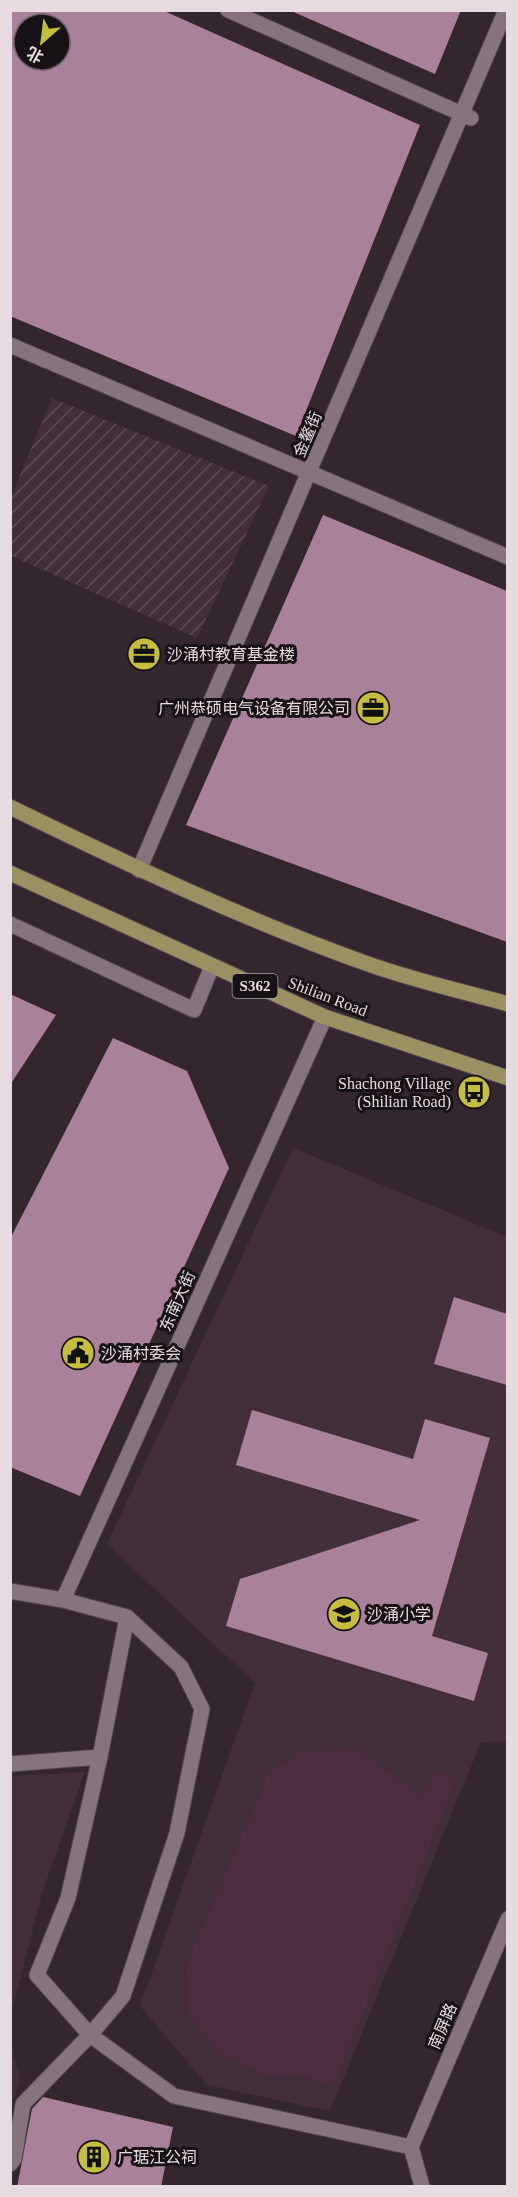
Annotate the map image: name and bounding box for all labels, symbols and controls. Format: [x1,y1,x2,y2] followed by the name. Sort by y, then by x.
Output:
[12,12,72,72] north arrow
[24,44,46,66] text: 北
[290,409,325,460] street label: 金鳌街
[126,636,162,672] office icon: 沙涌村教育基金楼
[167,646,295,663] place label: 沙涌村教育基金楼
[355,690,391,726] office icon: 广州恭硕电气设备有限公司
[158,700,350,717] place label: 广州恭硕电气设备有限公司
[232,974,278,998] road number: S362
[286,974,370,1019] street label: Shilian Road
[456,1074,492,1110] bus stop icon: Shachong Village (Shilian Road)
[338,1075,451,1111] place label: Shachong Village (Shilian Road)
[157,1269,198,1334] street label: 东南大街
[60,1335,96,1371] public building icon: 沙涌村委会
[101,1345,181,1362] place label: 沙涌村委会
[326,1596,362,1632] school or university icon: 沙涌小学
[367,1606,431,1623] place label: 沙涌小学
[425,2001,460,2052] street label: 南屏路
[76,2139,112,2175] building icon: 广琚江公祠
[117,2149,197,2166] place label: 广琚江公祠

